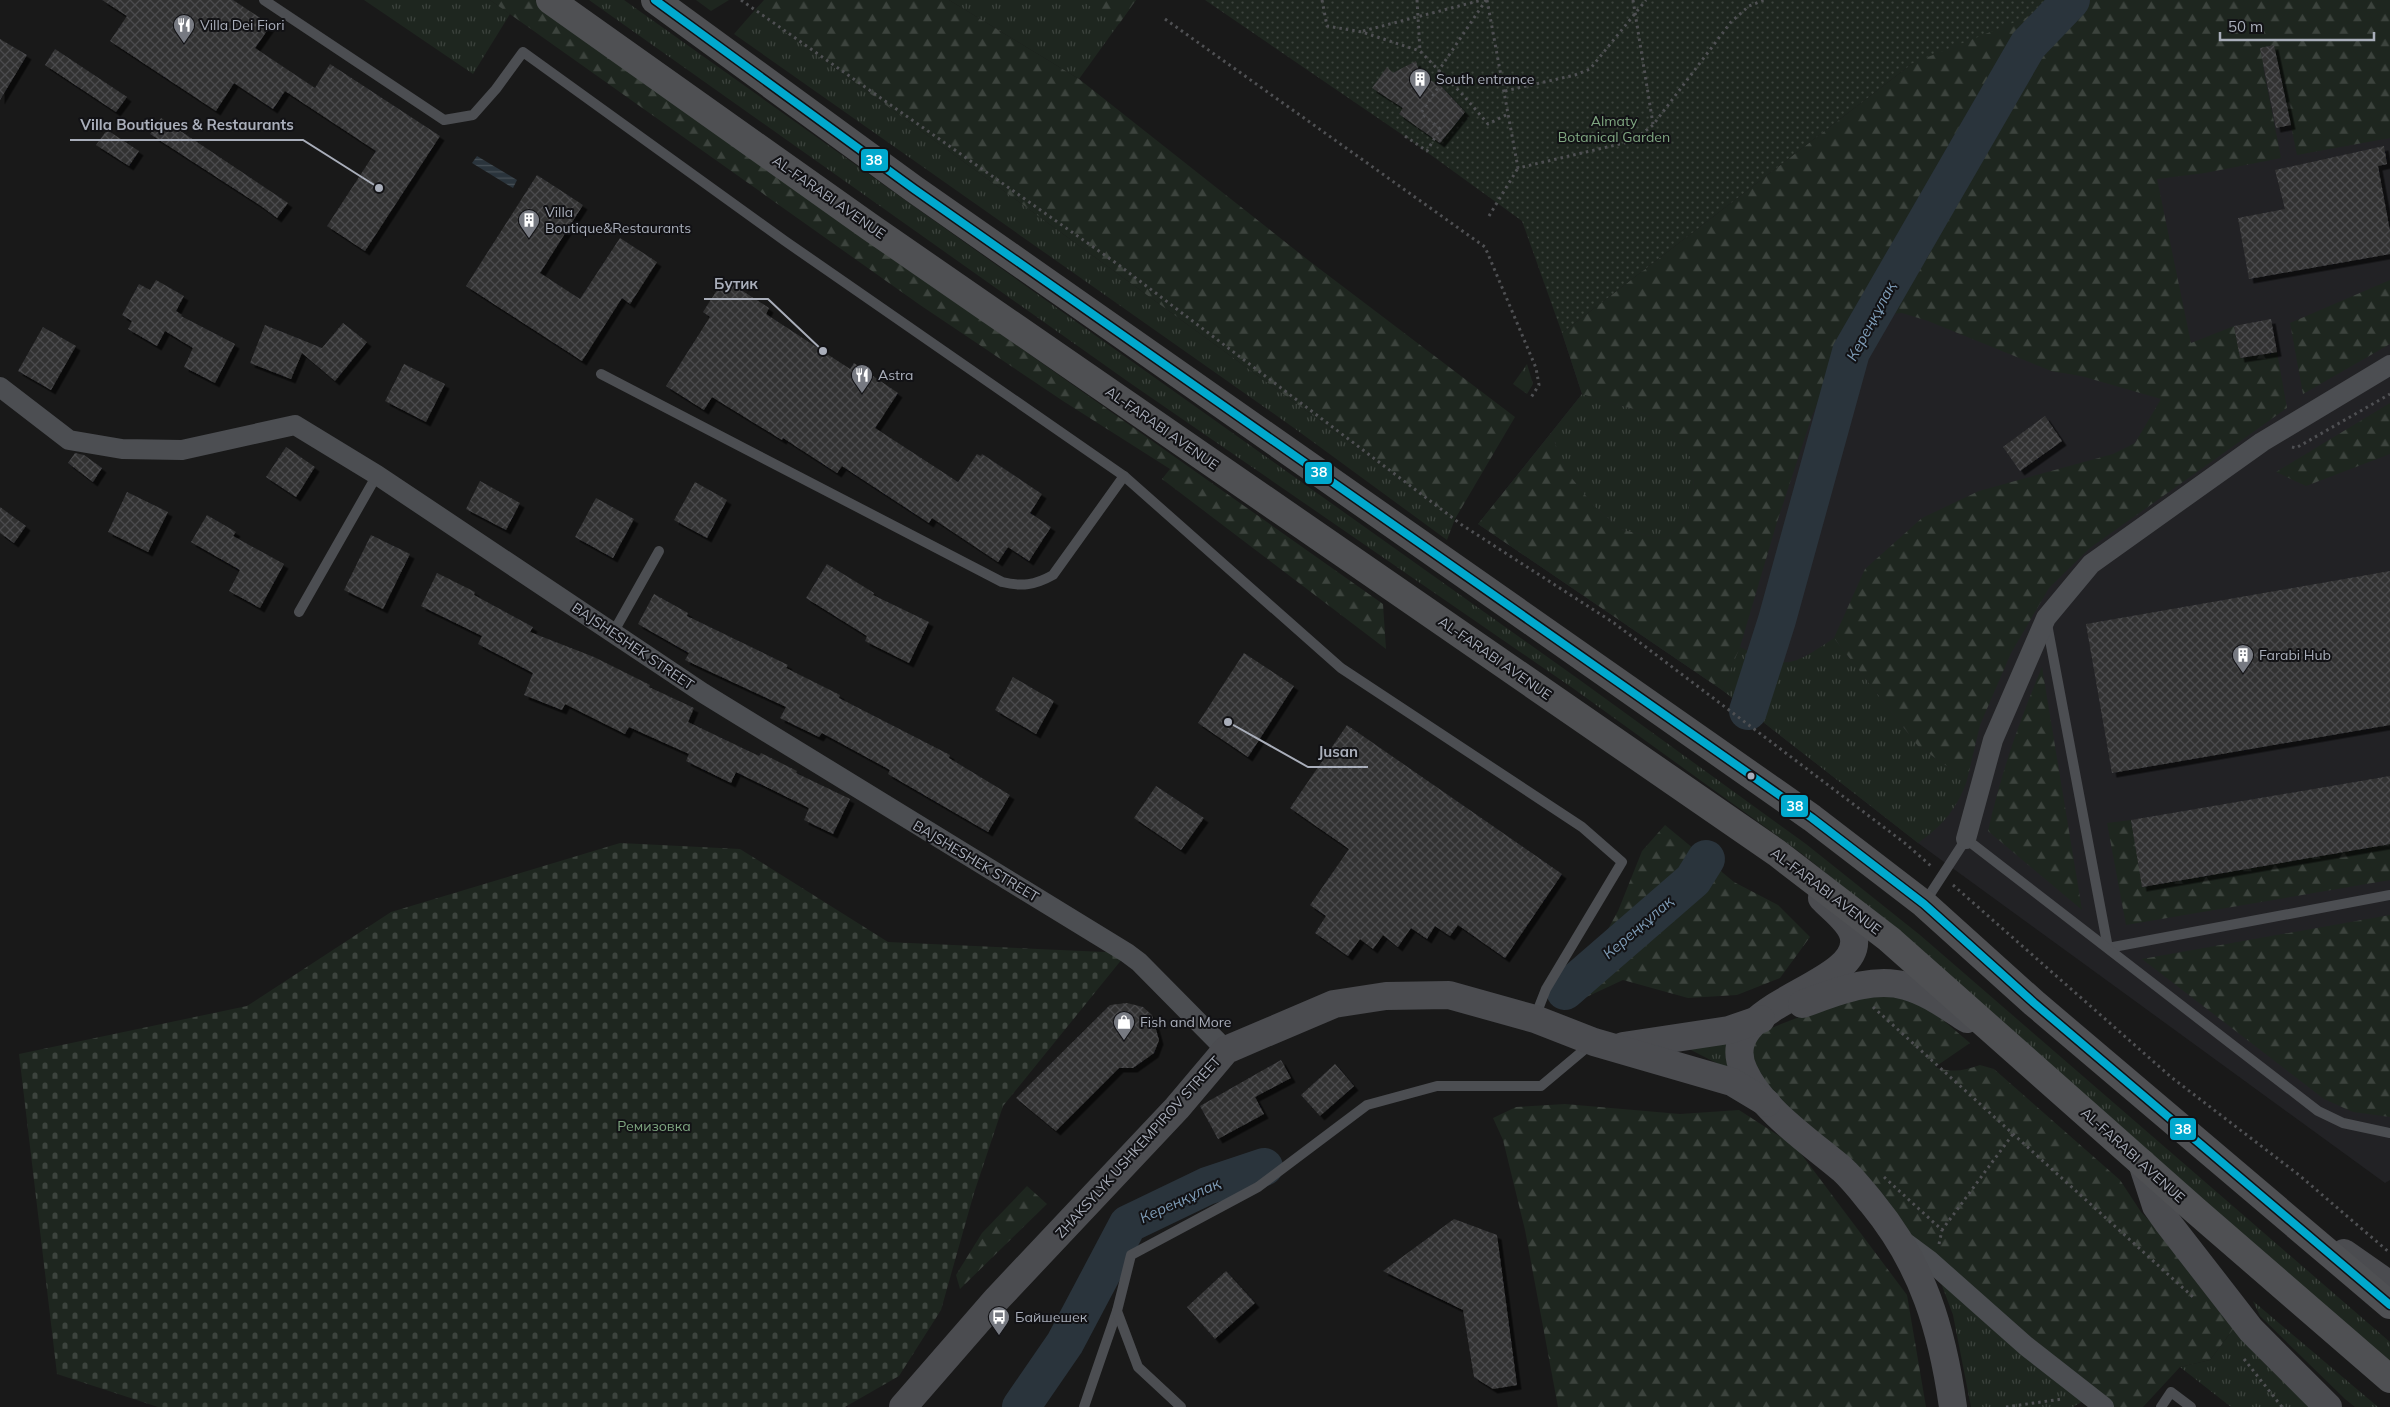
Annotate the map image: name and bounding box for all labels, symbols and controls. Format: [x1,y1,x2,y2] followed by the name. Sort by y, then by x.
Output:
[2220,10,2374,42] scale bar
[172,13,196,44] restaurant icon: Villa Dei Fiori
[200,16,285,34] place label: Villa Dei Fiori
[2228,17,2263,36] text: 50 m
[1408,67,1432,98] building icon: South entrance
[1436,70,1534,88] place label: South entrance
[70,110,303,140] callout: Villa Boutiques & Restaurants
[1558,112,1670,146] park label: Almaty Botanical Garden
[79,115,294,134] text: Villa Boutiques & Restaurants
[860,148,889,172] line badge: 38
[769,151,889,243] street label: AL-FARABI AVENUE
[866,151,882,169] text: 38
[545,203,691,237] place label: Villa Boutique&Restaurants
[517,208,541,239] building icon: Villa Boutique&Restaurants
[704,269,768,299] callout: Бутик
[714,274,758,293] text: Бутик
[1842,278,1900,364] water label: Кереңқұлақ
[850,363,874,394] restaurant icon: Astra
[878,366,913,384] place label: Astra
[1102,382,1222,474] street label: AL-FARABI AVENUE
[1304,461,1333,485] line badge: 38
[1311,463,1327,481] text: 38
[568,598,698,694] street label: BAJSHESHEK STREET
[1435,612,1555,704] street label: AL-FARABI AVENUE
[2231,643,2255,674] building icon: Farabi Hub
[2259,646,2331,664] place label: Farabi Hub
[1308,737,1368,767] callout: Jusan
[1318,742,1358,761] text: Jusan
[1746,771,1756,781] unlabelled marker
[1780,794,1809,818] line badge: 38
[1787,797,1803,815] text: 38
[910,816,1043,906] street label: BAJSHESHEK STREET
[1767,844,1885,938] street label: AL-FARABI AVENUE
[1599,891,1677,963] water label: Кереңқұлақ
[1112,1010,1136,1041] shop icon: Fish and More
[1140,1013,1231,1031] place label: Fish and More
[1051,1052,1225,1242] street label: ZHAKSYLYK USHKEMPIROV STREET
[2077,1104,2189,1206] street label: AL-FARABI AVENUE
[617,1117,691,1135] park label: Ремизовка
[2169,1117,2197,1141] line badge: 38
[2175,1120,2191,1138] text: 38
[1136,1173,1224,1227] water label: Кереңқұлақ
[987,1305,1011,1336] bus stop icon: Байшешек
[1015,1308,1088,1326] place label: Байшешек

